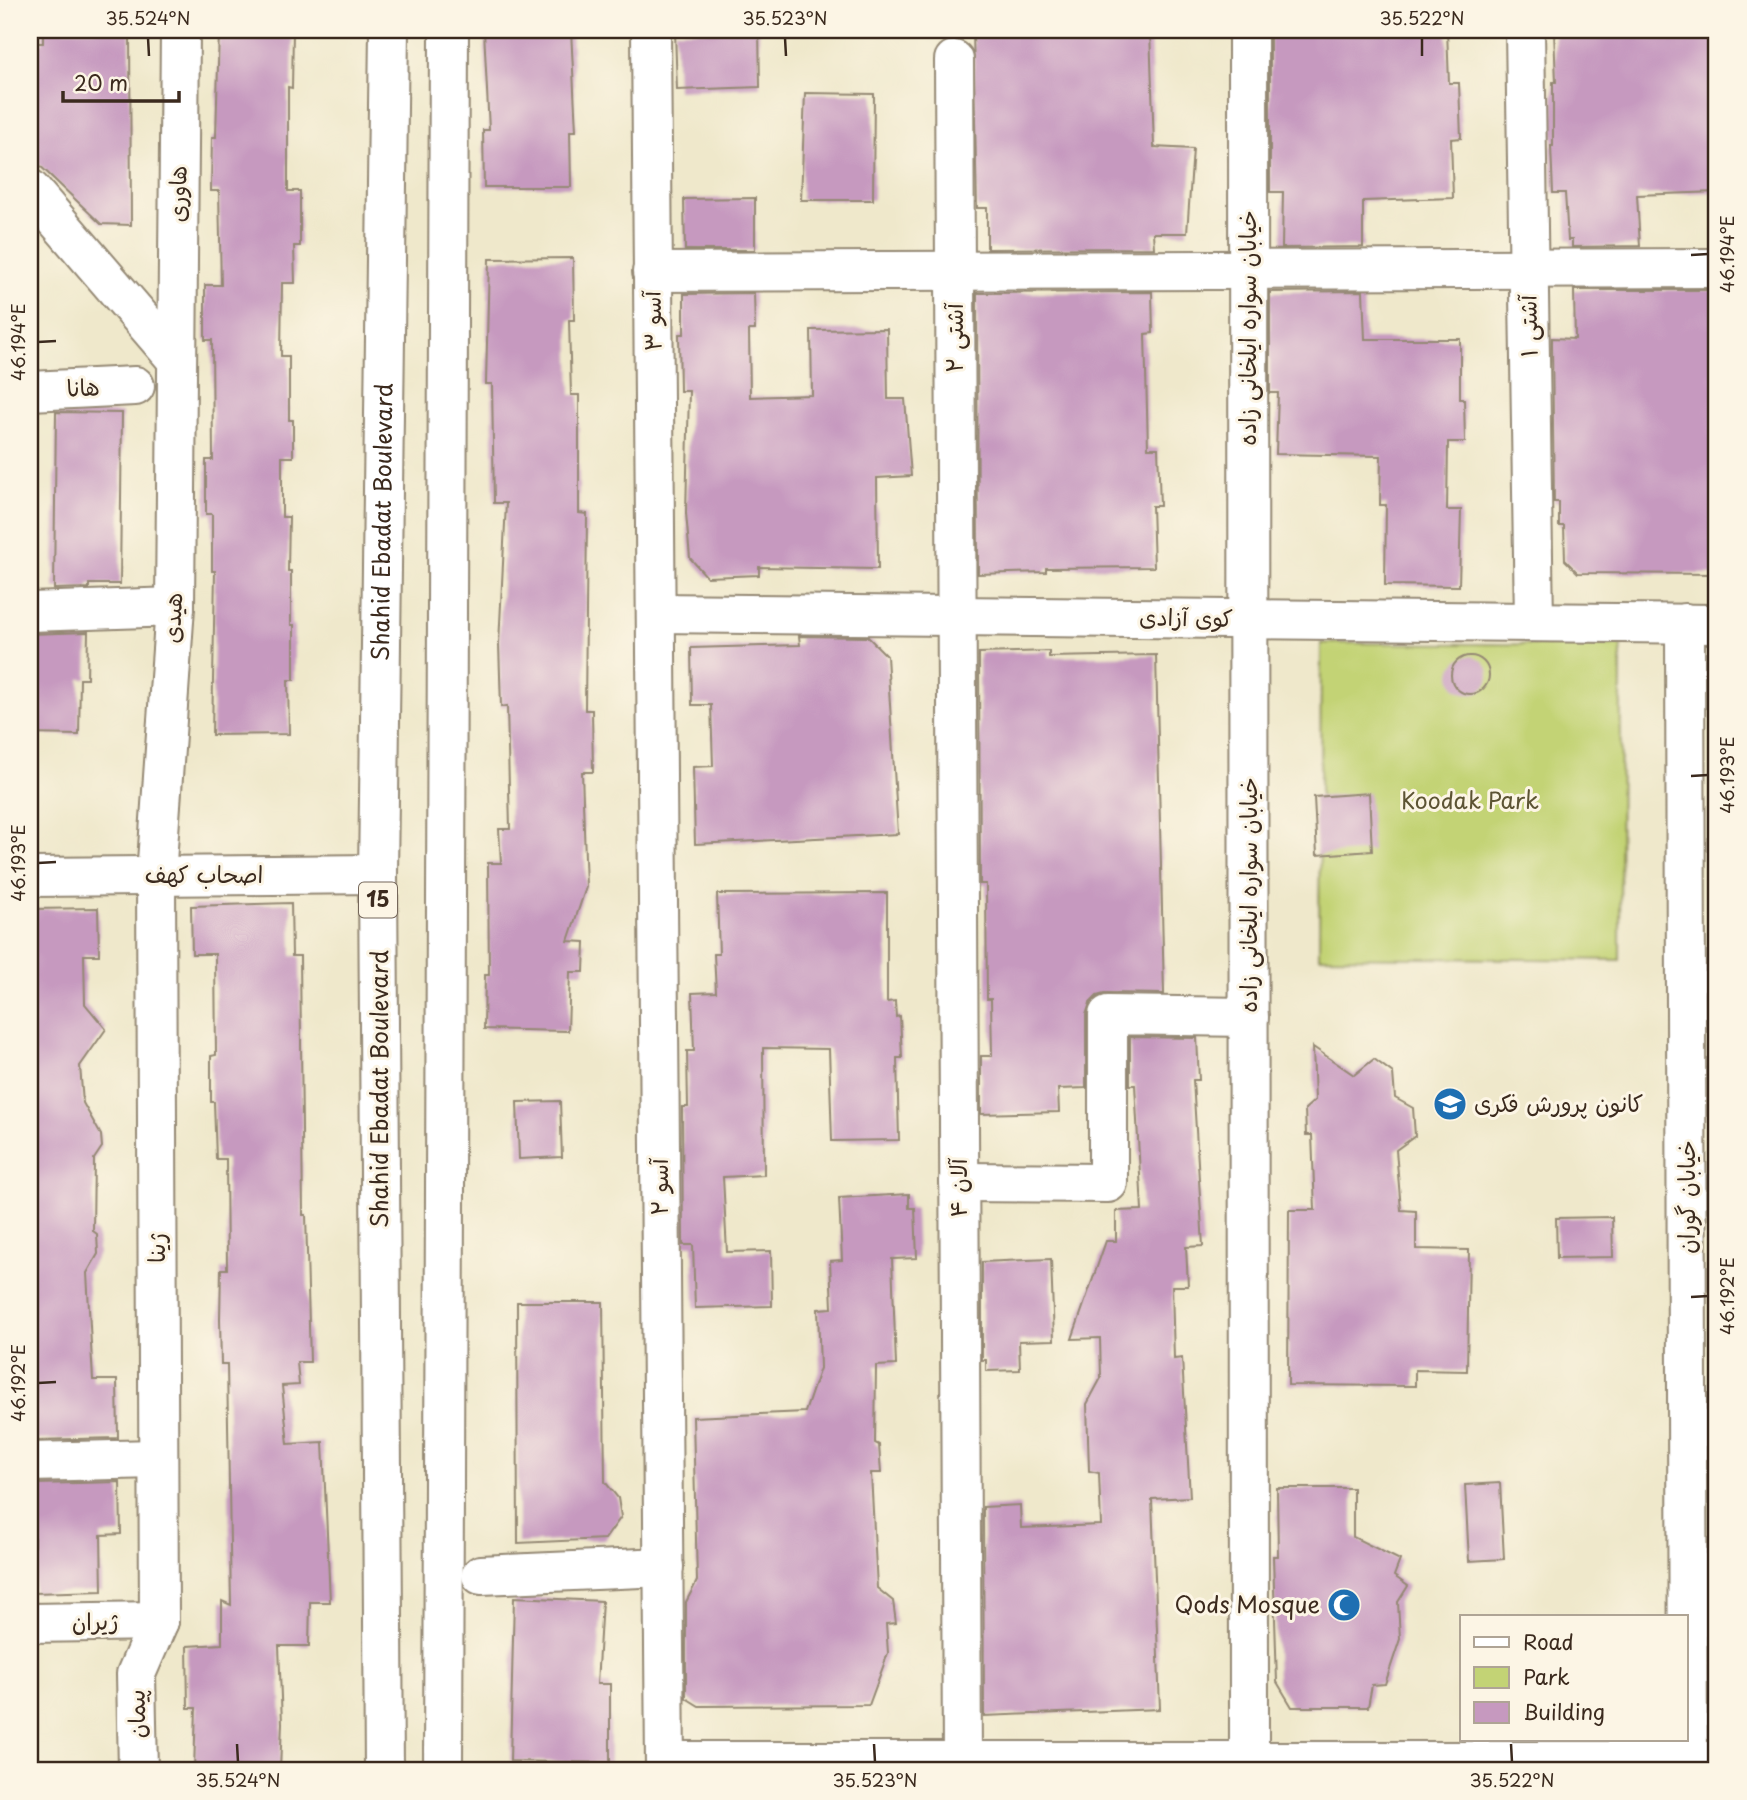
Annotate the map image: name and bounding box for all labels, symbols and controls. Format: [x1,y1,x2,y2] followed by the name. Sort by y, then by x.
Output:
[106,4,190,31] text: 35.524°N
[742,4,828,31] text: 35.523°N
[1379,4,1465,31] text: 35.522°N
[63,60,178,104] scale bar
[74,66,128,98] text: 20 m
[159,165,194,223] street label: هاوری
[1229,210,1264,446] street label: خیابان سواره ایلخانی زاده
[1713,215,1740,293] text: 46.194°E
[633,289,670,351] street label: آسو ۳
[1509,293,1546,357] street label: آشتی ۱
[936,302,971,373] street label: آشتی ۲
[4,303,31,381] text: 46.194°E
[65,368,100,405] street label: هانا
[362,383,400,661] street label: Shahid Ebadat Boulevard
[153,592,190,644] street label: هیدی
[1139,598,1233,635] street label: کوی آزادی
[1713,736,1740,814] text: 46.193°E
[1230,777,1265,1013] street label: خیابان سواره ایلخانی زاده
[1401,782,1539,817] park label: Koodak Park
[4,824,31,902] text: 46.193°E
[145,856,263,891] street label: اصحاب کهف
[359,883,397,918] road number: 15
[361,950,396,1228] street label: Shahid Ebadat Boulevard
[1431,1085,1469,1123] school or university icon: کانون پرورش فکری
[1474,1085,1644,1120] place label: کانون پرورش فکری
[1668,1140,1703,1254] street label: خیابان گوران
[641,1157,676,1215] street label: آسو ۲
[940,1157,975,1217] street label: آلان ۴
[138,1233,173,1263] street label: ژینا
[1713,1257,1740,1335] text: 46.192°E
[4,1344,31,1422] text: 46.192°E
[1174,1586,1320,1621] place label: Qods Mosque
[1325,1586,1363,1624] mosque icon: Qods Mosque
[71,1602,119,1639] street label: ژیران
[1460,1615,1688,1741] legend
[1523,1625,1574,1657] text: Road
[1523,1660,1570,1692] text: Park
[118,1689,153,1739] street label: پیمان
[1523,1695,1605,1727] text: Building
[196,1766,280,1793] text: 35.524°N
[832,1766,918,1793] text: 35.523°N
[1469,1766,1555,1793] text: 35.522°N

